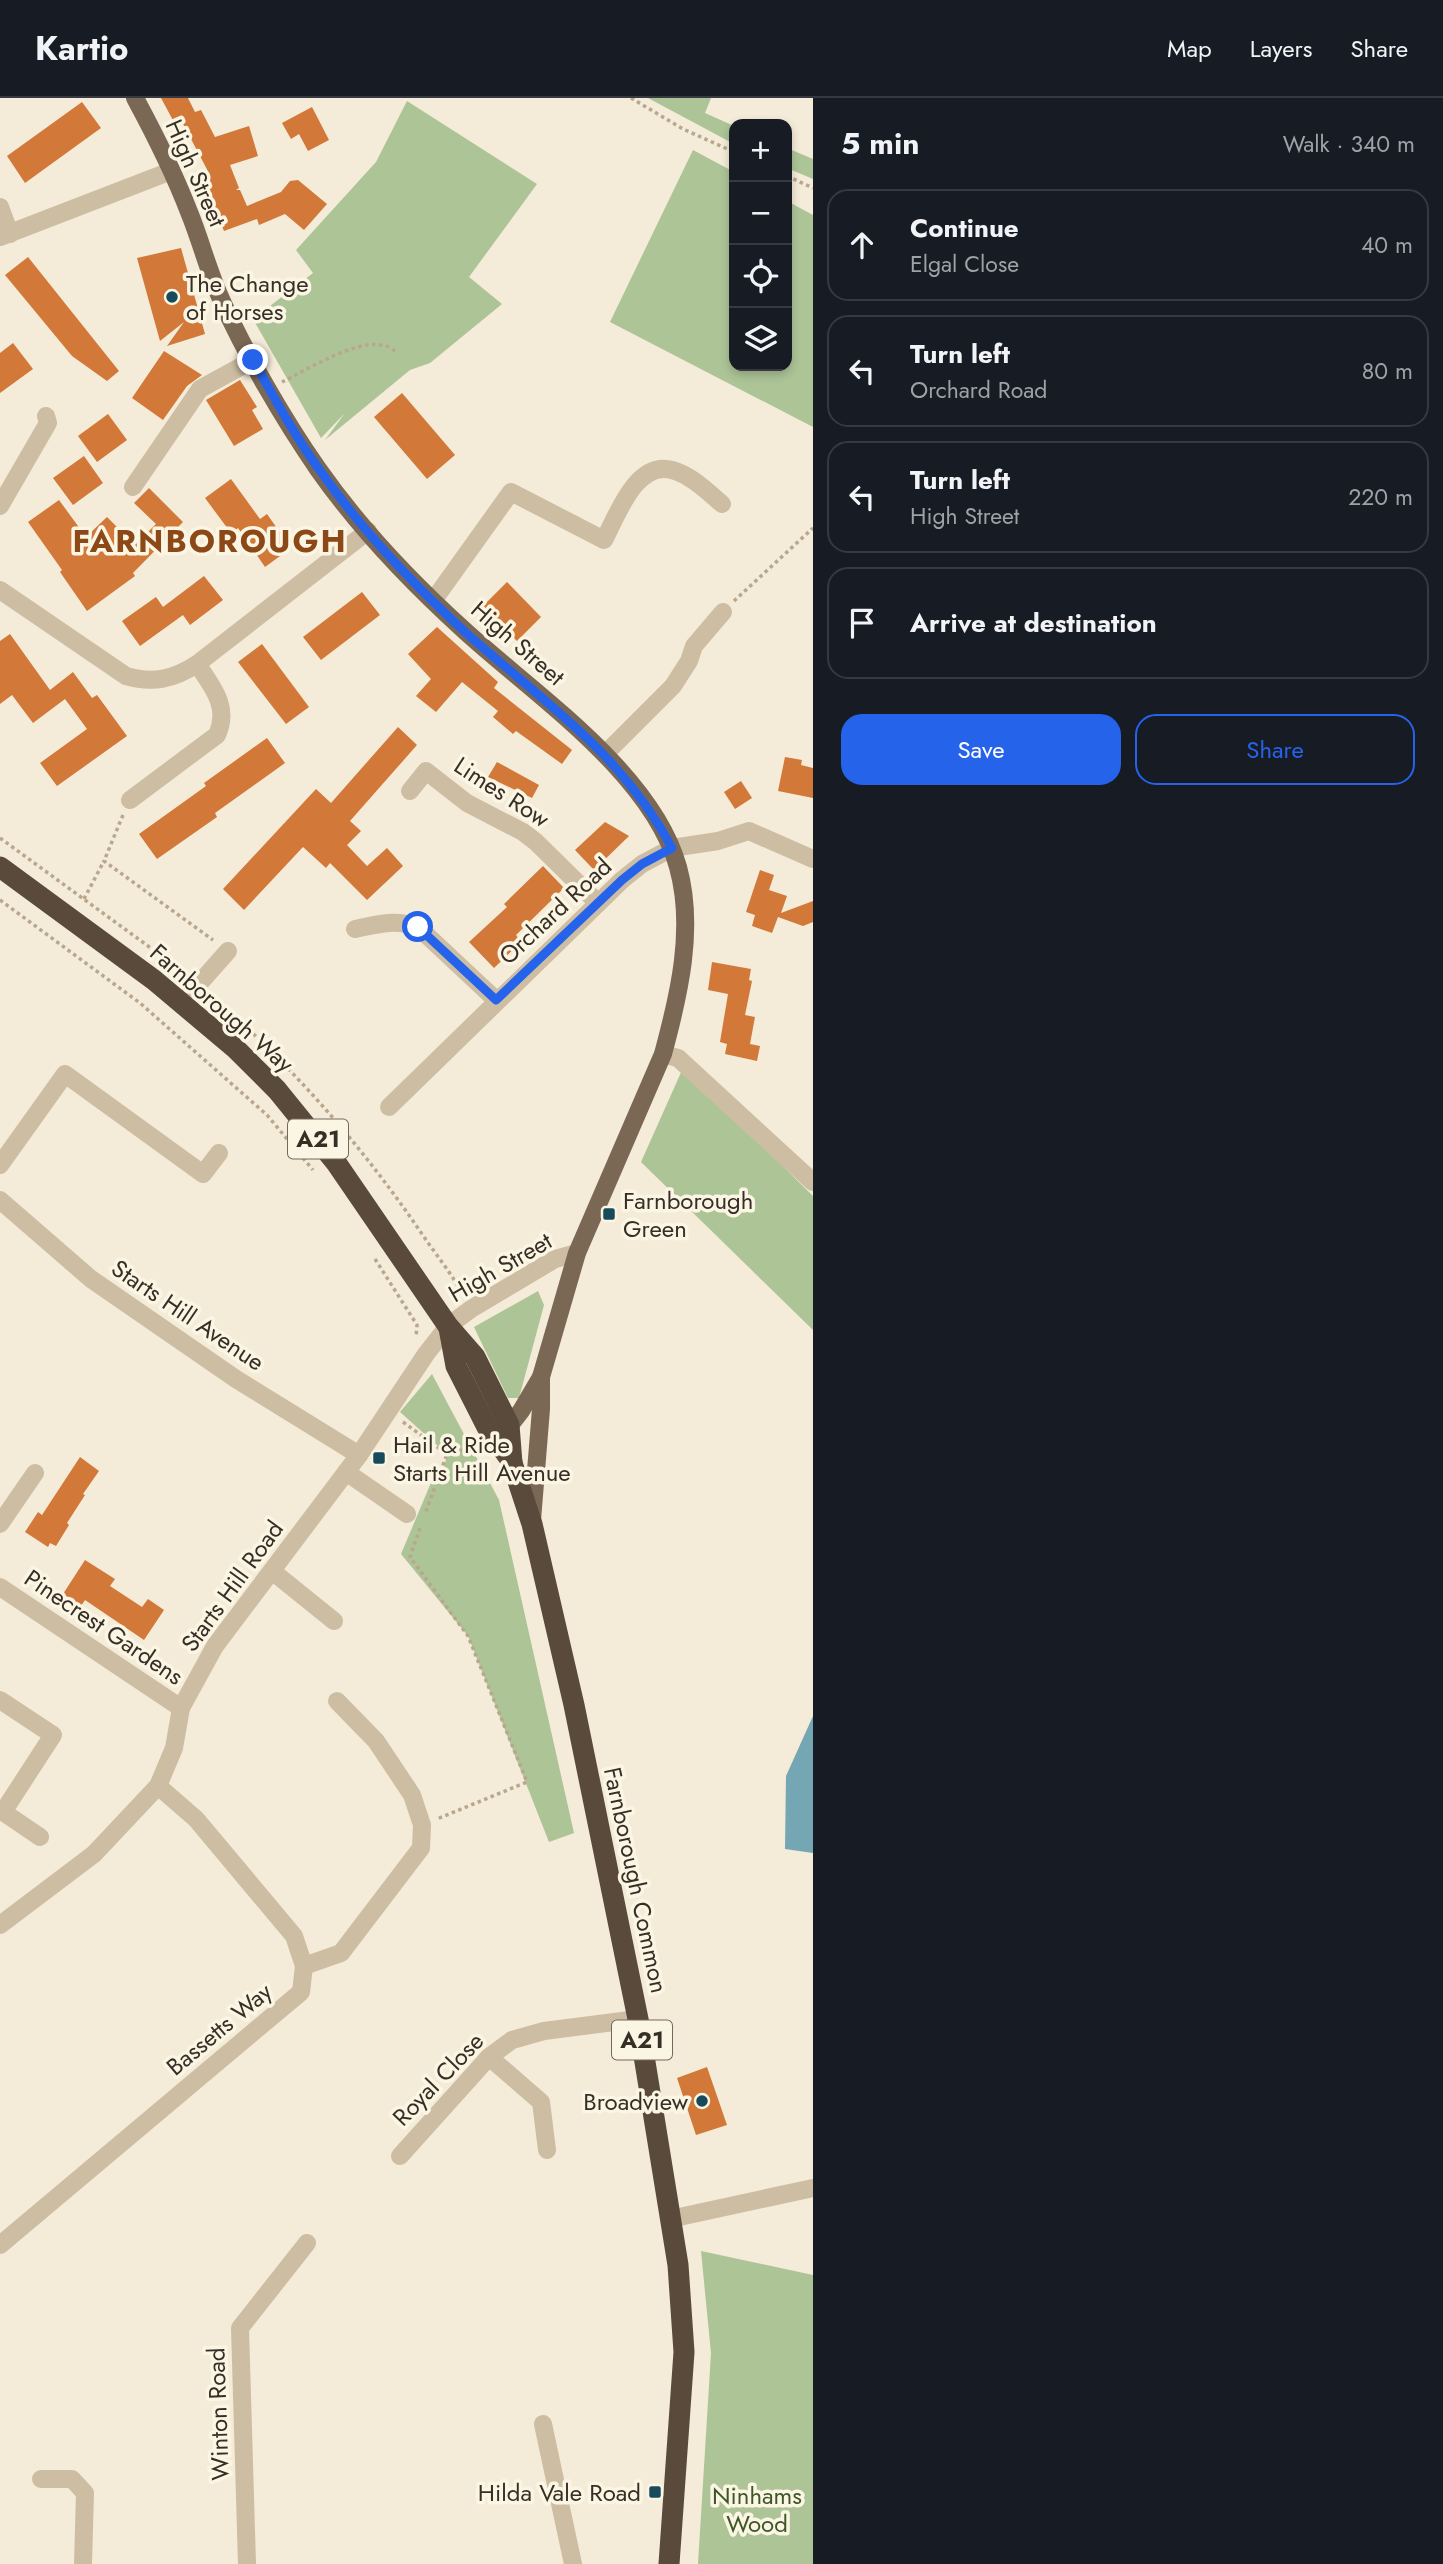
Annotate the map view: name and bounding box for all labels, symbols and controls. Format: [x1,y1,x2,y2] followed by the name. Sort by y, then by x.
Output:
[35,25,129,72] text: Kartio
[1167,31,1212,66] text: Map
[1250,31,1312,66] text: Layers
[1350,31,1408,66] text: Share
[157,114,235,232] street label: High Street
[729,119,792,371] map controls
[729,119,792,182] button: +
[841,122,919,165] text: 5 min
[1283,127,1415,161] text: Walk · 340 m
[729,182,792,245] button: −
[910,209,1019,247] text: Continue
[843,226,881,264] icon: ahead
[1361,228,1413,262] text: 40 m
[729,245,792,308] button: locate
[910,247,1019,281] text: Elgal Close
[186,266,309,329] place label: The Change of Horses
[164,289,180,305] marker: The Change of Horses
[729,308,792,371] button: layers
[910,335,1010,373] text: Turn left
[237,344,268,375] route end
[843,352,881,390] icon: left
[1362,354,1413,388] text: 80 m
[910,373,1047,407] text: Orchard Road
[910,461,1010,499] text: Turn left
[843,478,881,516] icon: left
[1348,480,1413,514] text: 220 m
[910,499,1019,533] text: High Street
[72,518,348,564] district label: FARNBOROUGH
[463,592,573,694] street label: High Street
[843,604,881,642] icon: arrive
[910,604,1157,642] text: Arrive at destination
[841,714,1121,785] button: Save
[1135,714,1415,785] button: Share
[447,748,557,836] street label: Limes Row
[491,849,619,973] street label: Orchard Road
[402,911,433,942] route start
[142,935,302,1081] street label: Farnborough Way
[288,1120,348,1158] road number: A21
[623,1183,753,1246] place label: Farnborough Green
[601,1206,617,1222] marker: Farnborough Green
[442,1223,558,1311] street label: High Street
[105,1251,271,1379] street label: Starts Hill Avenue
[393,1427,571,1490] place label: Hail & Ride Starts Hill Avenue
[371,1450,387,1466] marker: Hail & Ride Starts Hill Avenue
[172,1513,292,1659] street label: Starts Hill Road
[17,1561,191,1693] street label: Pinecrest Gardens
[595,1764,677,1996] street label: Farnborough Common
[159,1974,280,2084] street label: Bassetts Way
[612,2021,672,2060] road number: A21
[384,2024,492,2134] street label: Royal Close
[583,2084,689,2119] place label: Broadview
[694,2093,710,2109] marker: Broadview
[198,2347,238,2481] street label: Winton Road
[478,2475,641,2510] place label: Hilda Vale Road
[712,2478,802,2541] park label: Ninhams Wood
[647,2484,663,2500] marker: Hilda Vale Road

